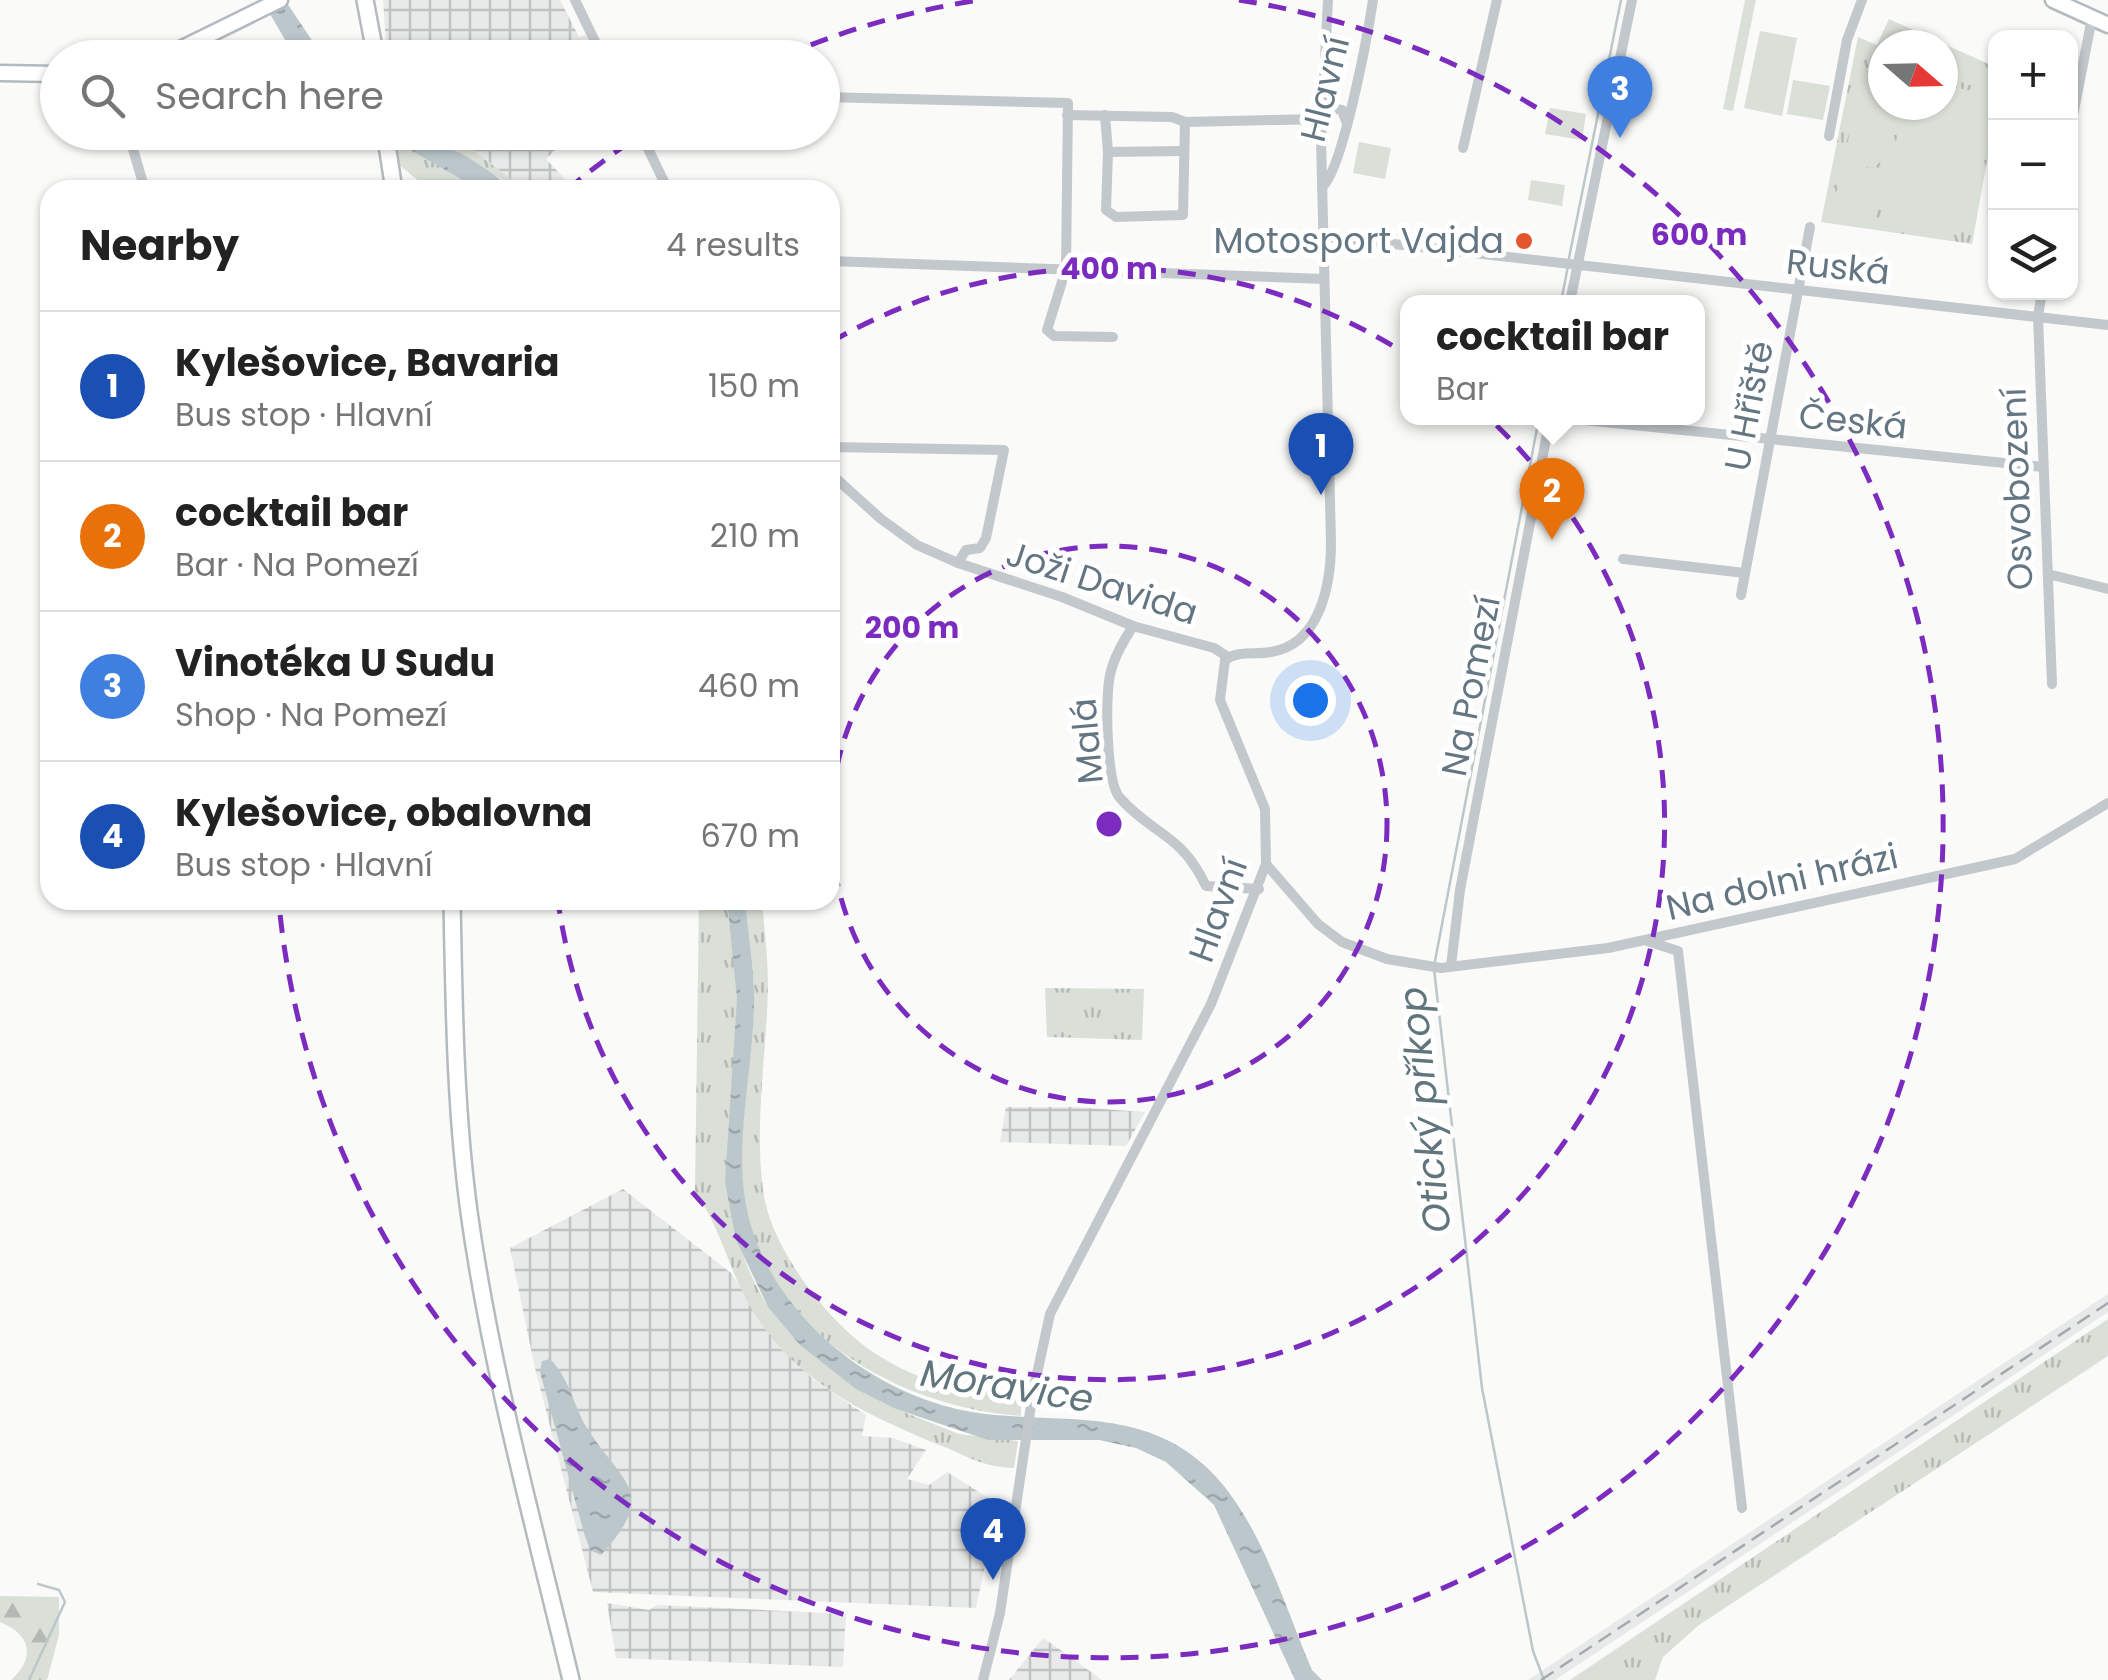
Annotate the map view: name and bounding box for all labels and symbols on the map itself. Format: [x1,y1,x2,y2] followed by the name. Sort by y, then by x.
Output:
[1868,30,1958,120] north arrow
[1288,31,1361,147] street label: Hlavní
[1588,56,1652,138] pin: 3
[1651,213,1747,256] text: 600 m
[1214,216,1504,265] place label: Motosport Vajda
[1513,230,1535,252] marker: Motosport Vajda
[1784,237,1892,296] street label: Ruská
[1060,247,1158,290] text: 400 m
[1712,337,1785,475] street label: U Hřiště
[1988,387,2045,591] street label: Osvobození
[1796,390,1910,451] street label: Česká
[1288,412,1354,495] pin: 1
[1520,458,1584,540] pin: 2
[1000,529,1204,637] street label: Joži Davida
[1429,592,1512,780] street label: Na Pomezí
[865,606,959,649] text: 200 m
[1285,675,1336,726] your location
[1058,696,1115,786] street label: Malá
[1091,806,1127,842] centre of rings
[1661,831,1903,932] street label: Na dolni hrázi
[1176,851,1259,969] street label: Hlavní
[1385,984,1464,1236] water label: Otický příkop
[917,1346,1097,1425] water label: Moravice
[960,1498,1026,1580] pin: 4

